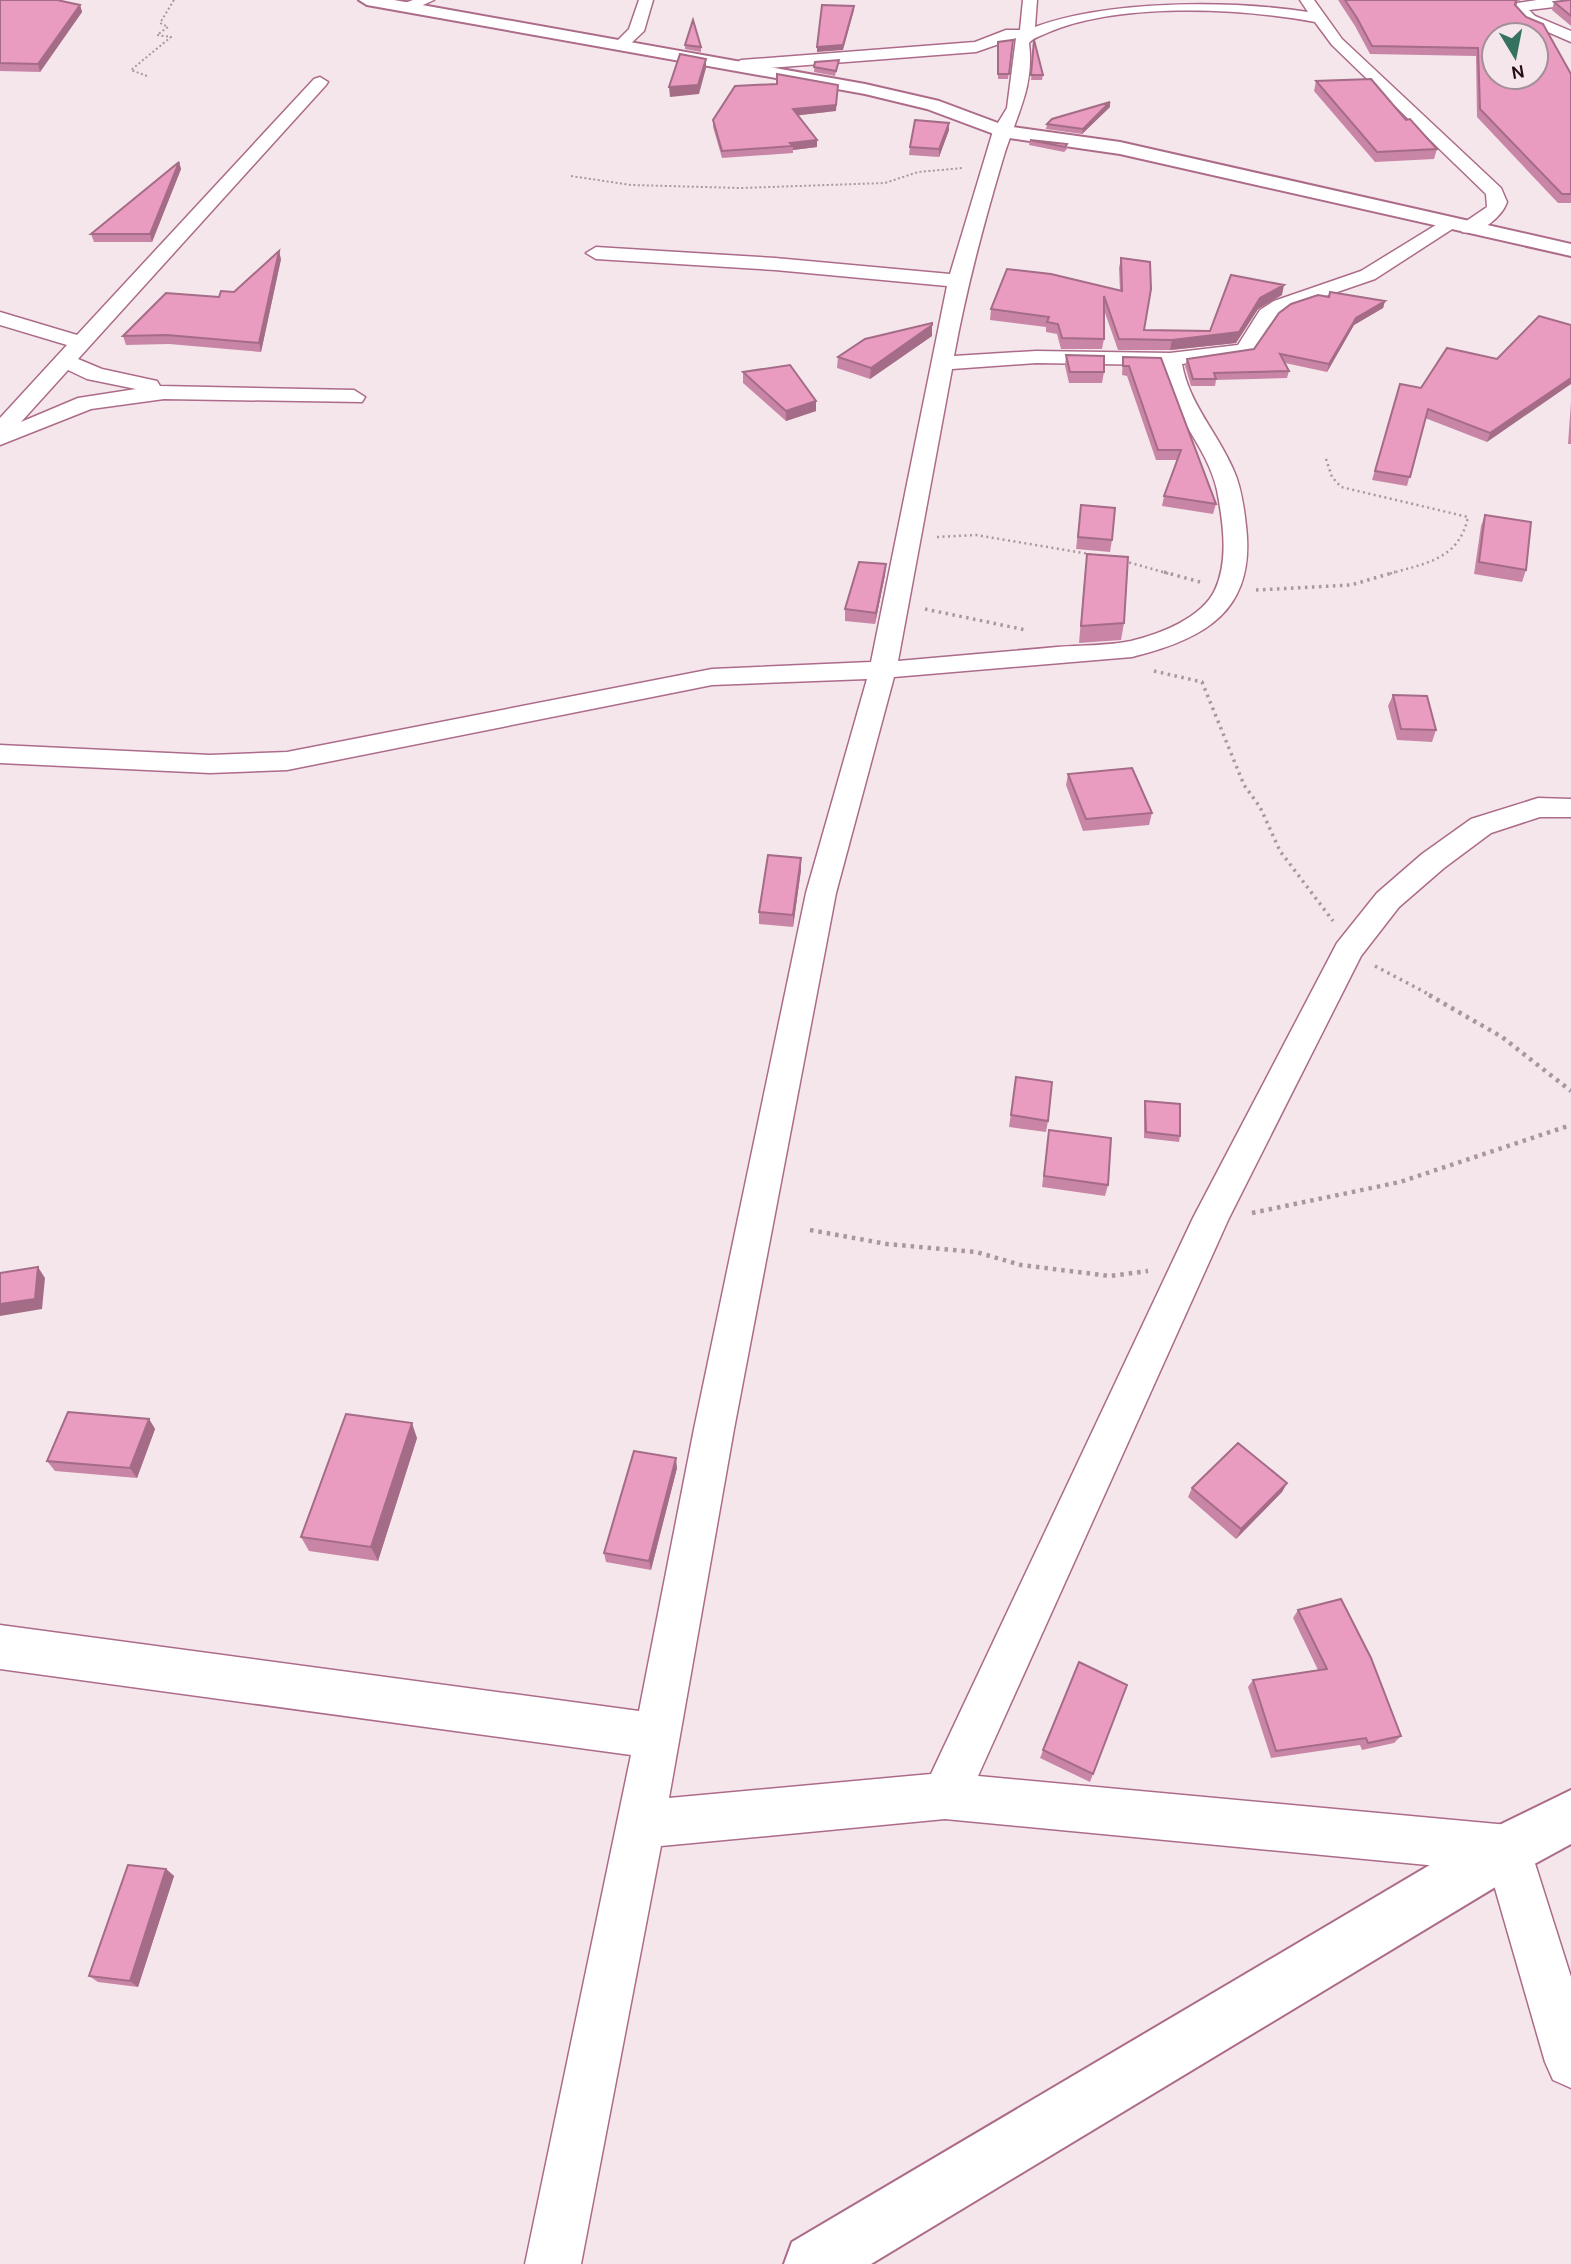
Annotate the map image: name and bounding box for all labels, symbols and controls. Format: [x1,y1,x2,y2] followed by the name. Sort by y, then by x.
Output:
[1480,21,1550,91] north arrow
[1509,60,1526,84] text: N

